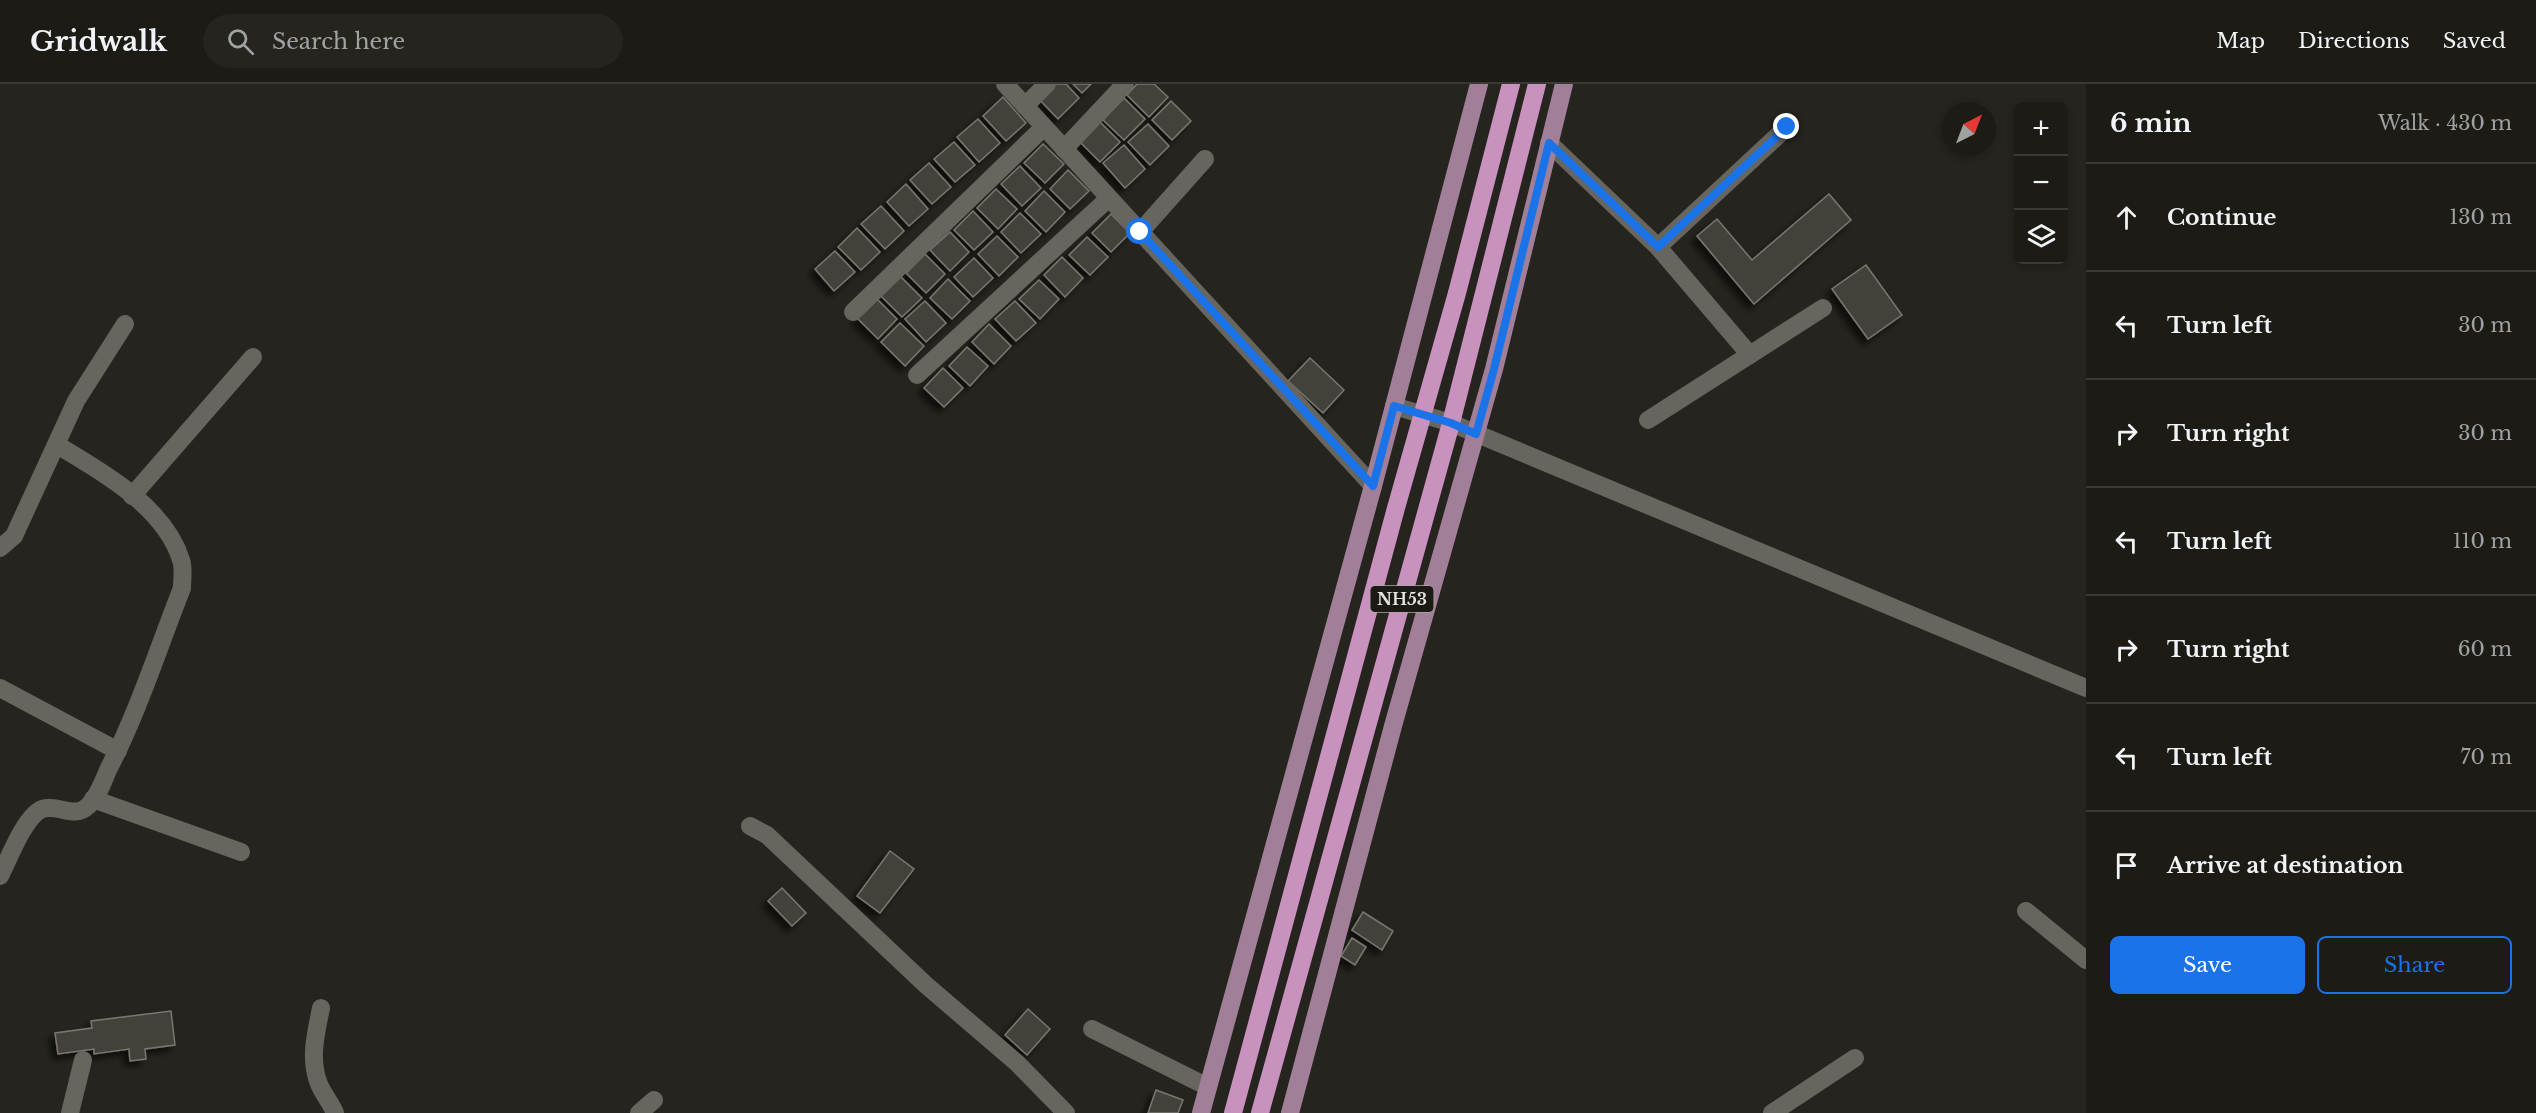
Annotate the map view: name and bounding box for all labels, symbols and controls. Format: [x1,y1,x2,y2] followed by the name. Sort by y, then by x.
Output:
[203,14,623,68] search box
[30,24,167,59] text: Gridwalk
[224,25,257,58] icon: search
[272,28,405,55] text: Search here
[2216,28,2265,54] text: Map
[2298,28,2410,54] text: Directions
[2443,28,2506,54] text: Saved
[1942,102,1996,156] north arrow
[2014,102,2068,264] map controls
[2014,102,2068,156] button: +
[2110,107,2191,139] text: 6 min
[2378,111,2512,135] text: Walk · 430 m
[1773,113,1799,139] route end
[2014,156,2068,210] button: −
[2110,201,2143,234] icon: ahead
[2167,204,2276,231] text: Continue
[2449,205,2512,229] text: 130 m
[2014,210,2068,264] button: layers
[1126,218,1152,244] route start
[2110,309,2143,342] icon: left
[2167,312,2272,339] text: Turn left
[2458,313,2512,337] text: 30 m
[2110,417,2143,450] icon: right
[2167,420,2289,447] text: Turn right
[2458,421,2512,445] text: 30 m
[2110,525,2143,558] icon: left
[2167,528,2272,555] text: Turn left
[2453,529,2512,553] text: 110 m
[1370,586,1434,612] road number: NH53
[2110,633,2143,666] icon: right
[2167,636,2289,663] text: Turn right
[2458,637,2512,661] text: 60 m
[2110,741,2143,774] icon: left
[2167,744,2272,771] text: Turn left
[2460,745,2512,769] text: 70 m
[2110,849,2143,882] icon: arrive
[2167,852,2404,879] text: Arrive at destination
[2110,936,2305,994] button: Save
[2317,936,2512,994] button: Share

